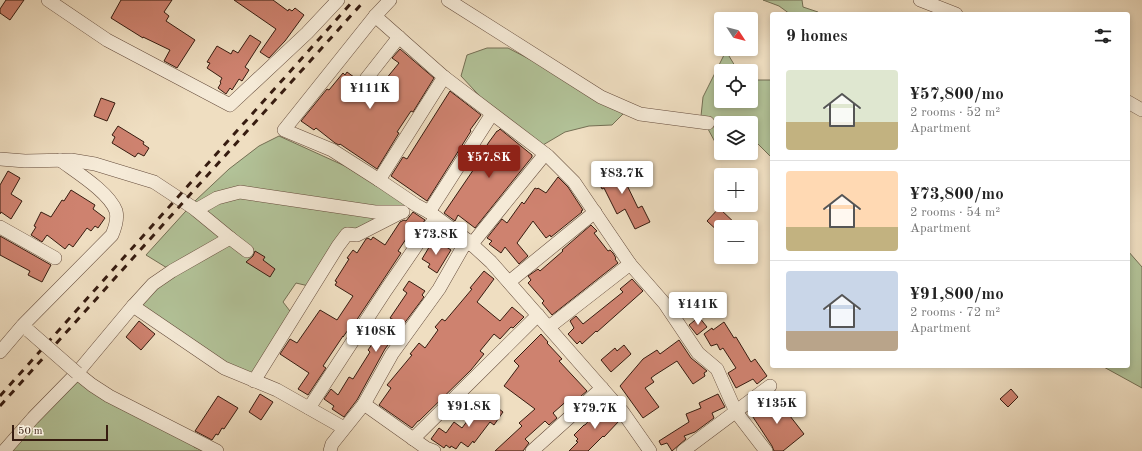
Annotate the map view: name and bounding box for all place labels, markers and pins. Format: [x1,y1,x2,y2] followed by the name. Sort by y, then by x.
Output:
[342,76,398,110] pin: ¥111K
[456,145,522,179] pin: ¥57.8K
[589,161,655,195] pin: ¥83.7K
[403,222,469,256] pin: ¥73.8K
[670,292,726,326] pin: ¥141K
[348,319,404,353] pin: ¥108K
[749,391,805,425] pin: ¥135K
[436,394,502,428] pin: ¥91.8K
[562,396,628,430] pin: ¥79.7K

